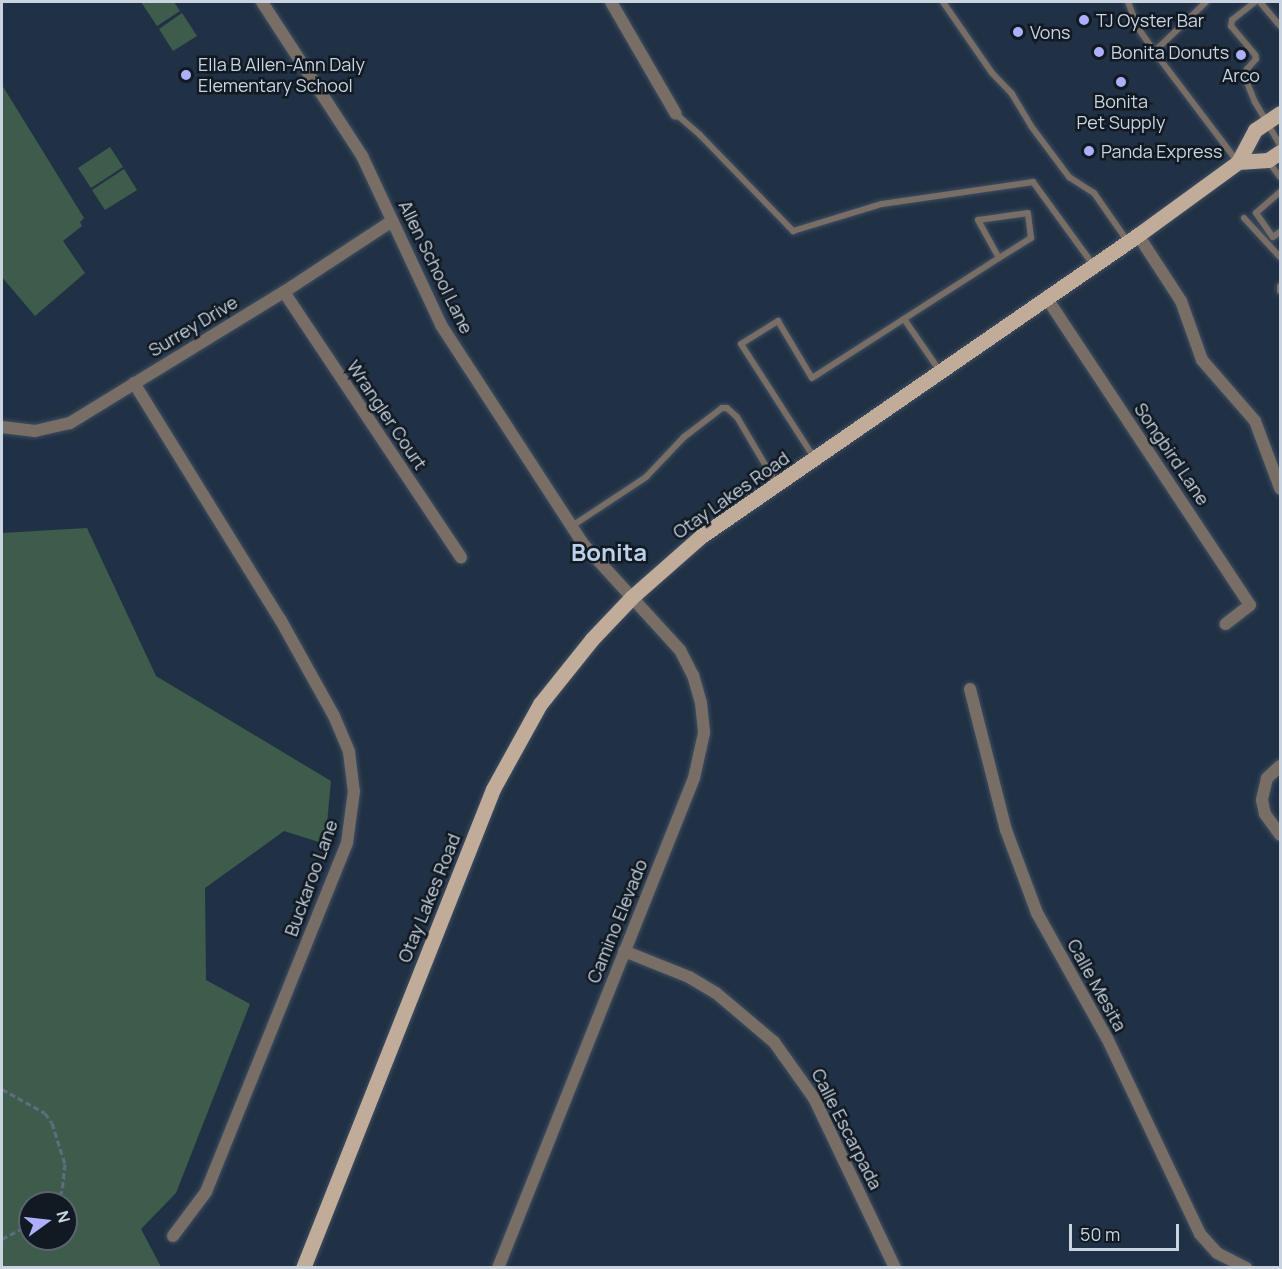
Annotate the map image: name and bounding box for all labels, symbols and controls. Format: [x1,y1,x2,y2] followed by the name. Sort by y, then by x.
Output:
[1096,9,1204,31] place label: TJ Oyster Bar
[1077,13,1091,27] marker: TJ Oyster Bar
[1030,21,1071,43] place label: Vons
[1011,25,1025,39] marker: Vons
[1111,41,1229,63] place label: Bonita Donuts
[1092,45,1106,59] marker: Bonita Donuts
[1234,48,1248,62] marker: Arco
[198,54,365,97] place label: Ella B Allen-Ann Daly Elementary School
[1222,64,1260,86] place label: Arco
[179,68,193,82] marker: Ella B Allen-Ann Daly Elementary School
[1114,75,1128,89] marker: Bonita Pet Supply
[1077,91,1165,134] place label: Bonita Pet Supply
[1101,140,1222,162] place label: Panda Express
[1082,144,1096,158] marker: Panda Express
[394,197,478,337] street label: Allen School Lane
[145,291,241,361] street label: Surrey Drive
[343,356,431,474] street label: Wrangler Court
[1130,399,1214,509] street label: Songbird Lane
[669,447,793,543] street label: Otay Lakes Road
[571,538,647,566] district label: Bonita
[280,817,342,939] street label: Buckaroo Lane
[393,830,465,966] street label: Otay Lakes Road
[582,856,652,986] street label: Camino Elevado
[1063,935,1131,1035] street label: Calle Mesita
[807,1065,887,1193] street label: Calle Escarpada
[18,1191,78,1251] north arrow
[51,1208,76,1225] text: N
[1072,1212,1182,1250] scale bar
[1080,1222,1120,1246] text: 50 m

